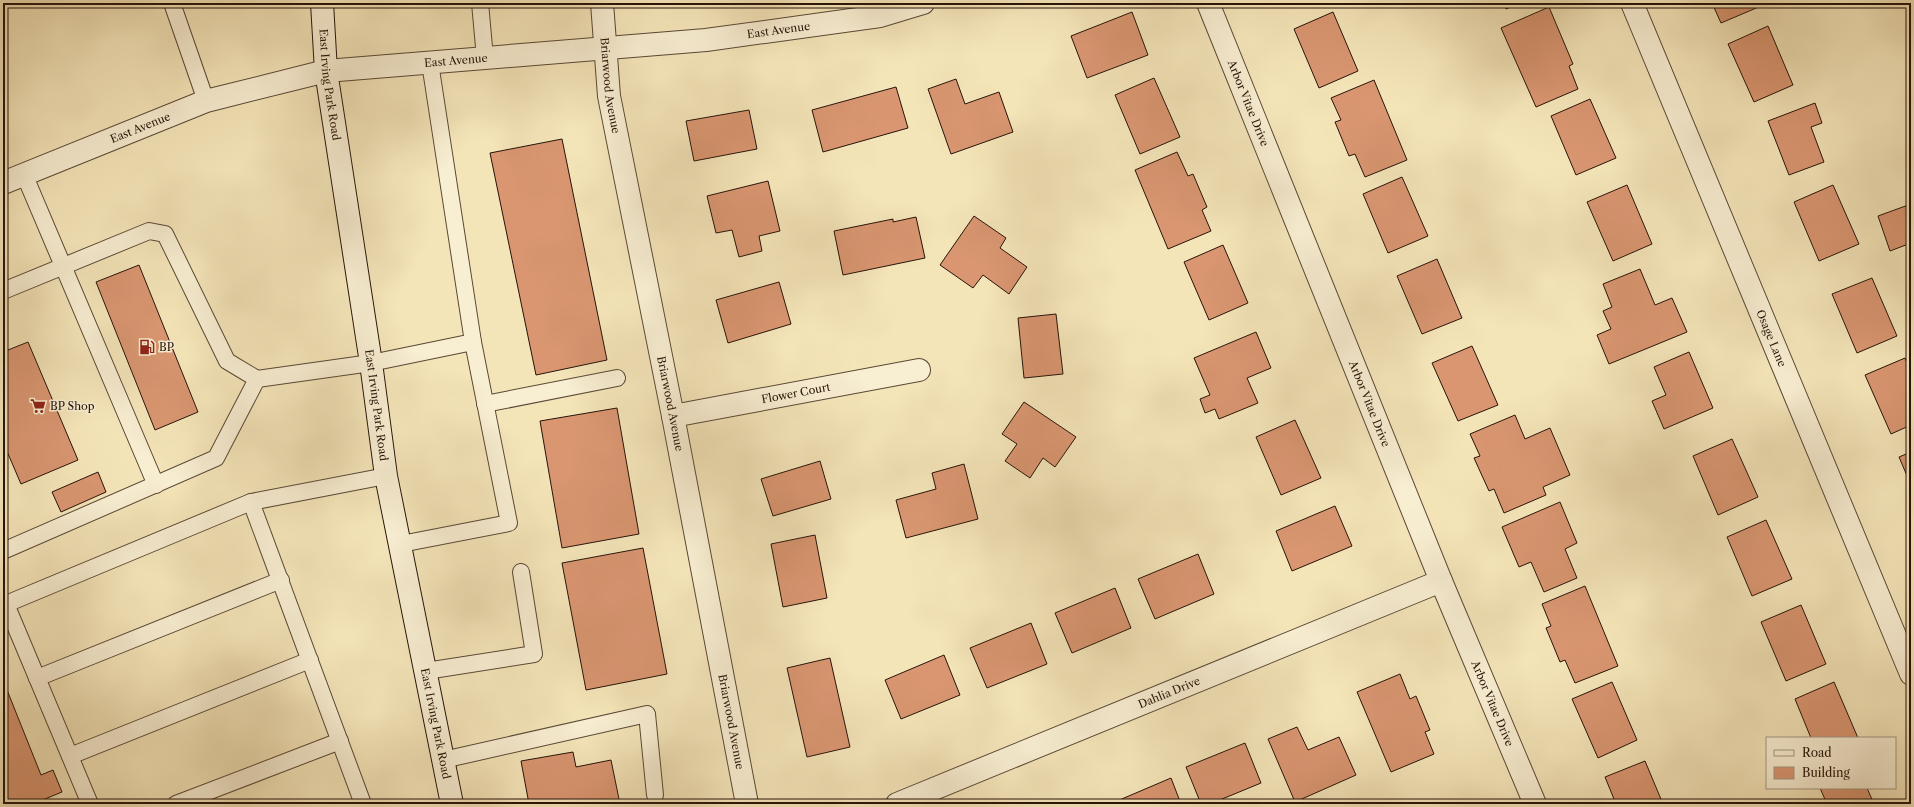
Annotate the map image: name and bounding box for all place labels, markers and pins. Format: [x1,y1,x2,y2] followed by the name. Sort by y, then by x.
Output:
[138,338,156,356] fuel station icon: BP
[159,340,174,354] place label: BP
[29,397,47,415] supermarket icon: BP Shop
[50,399,95,413] place label: BP Shop

